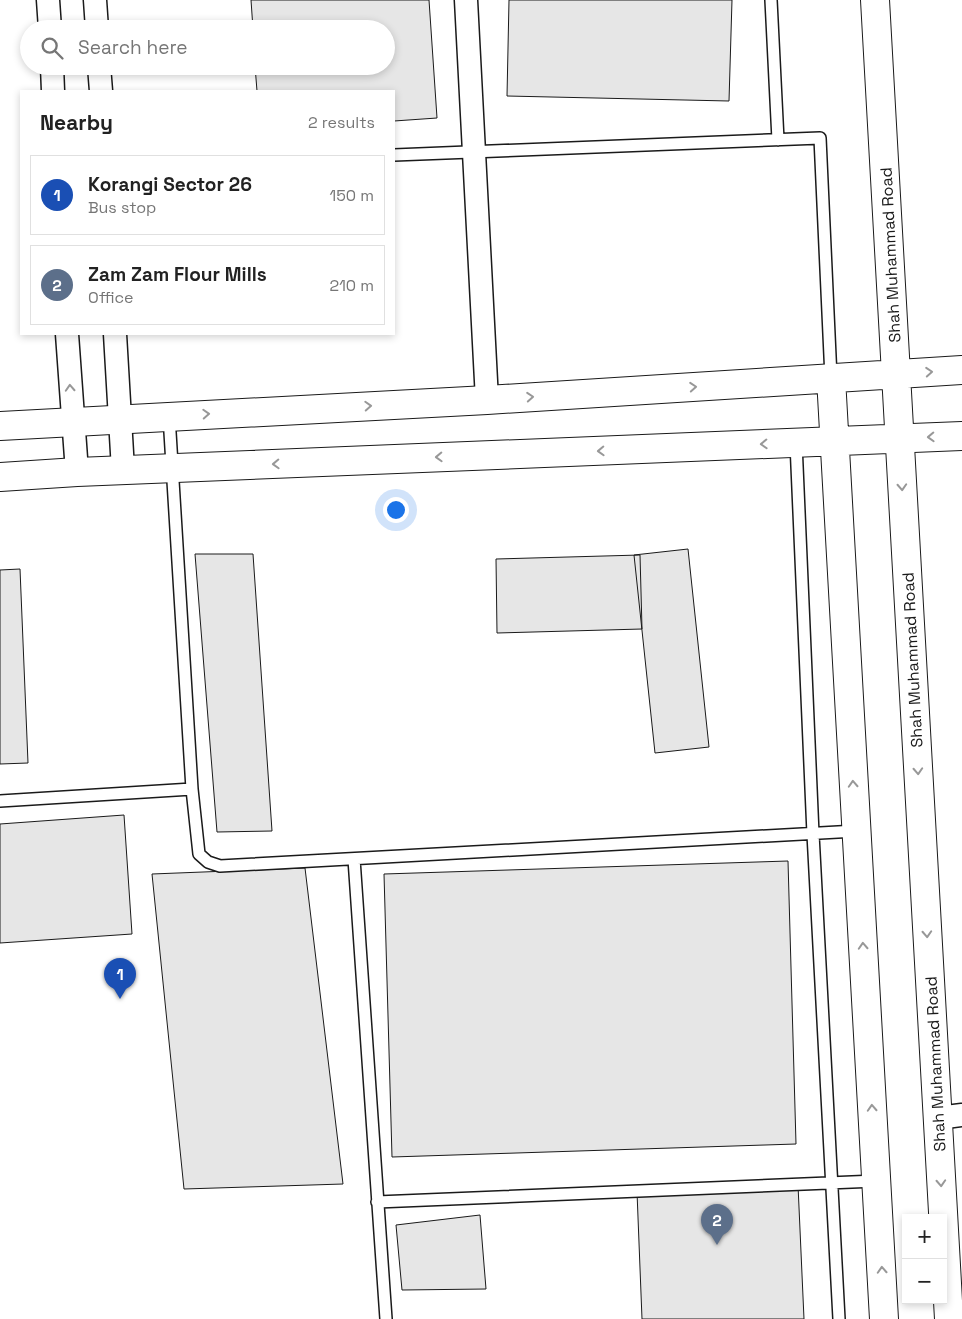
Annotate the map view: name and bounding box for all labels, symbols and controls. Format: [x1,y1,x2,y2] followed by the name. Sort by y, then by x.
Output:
[20,20,395,75] search box
[38,34,66,62] icon: search
[78,35,188,60] text: Search here
[40,109,113,136] text: Nearby
[308,112,375,133] text: 2 results
[875,167,906,343] street label: Shah Muhammad Road
[88,172,252,197] text: Korangi Sector 26
[53,185,61,206] text: 1
[330,185,374,206] text: 150 m
[88,197,156,218] text: Bus stop
[88,262,267,287] text: Zam Zam Flour Mills
[52,275,62,296] text: 2
[330,275,374,296] text: 210 m
[88,287,134,308] text: Office
[925,367,933,378] one-way arrow
[689,382,697,393] one-way arrow
[65,384,76,392] one-way arrow
[527,392,535,403] one-way arrow
[364,401,372,411] one-way arrow
[202,409,210,419] one-way arrow
[927,432,934,442] one-way arrow
[759,439,767,450] one-way arrow
[597,445,605,456] one-way arrow
[435,452,443,463] one-way arrow
[272,458,280,469] one-way arrow
[897,483,908,491] one-way arrow
[383,497,409,523] your location
[897,572,928,748] street label: Shah Muhammad Road
[913,768,924,776] one-way arrow
[848,779,859,787] one-way arrow
[922,930,933,938] one-way arrow
[857,942,868,950] one-way arrow
[104,958,136,999] pin: 1
[920,976,951,1152] street label: Shah Muhammad Road
[867,1104,878,1112] one-way arrow
[936,1180,947,1188] one-way arrow
[701,1204,733,1245] pin: 2
[902,1214,947,1304] map controls
[902,1214,947,1259] button: +
[902,1259,947,1304] button: −
[876,1266,887,1274] one-way arrow

